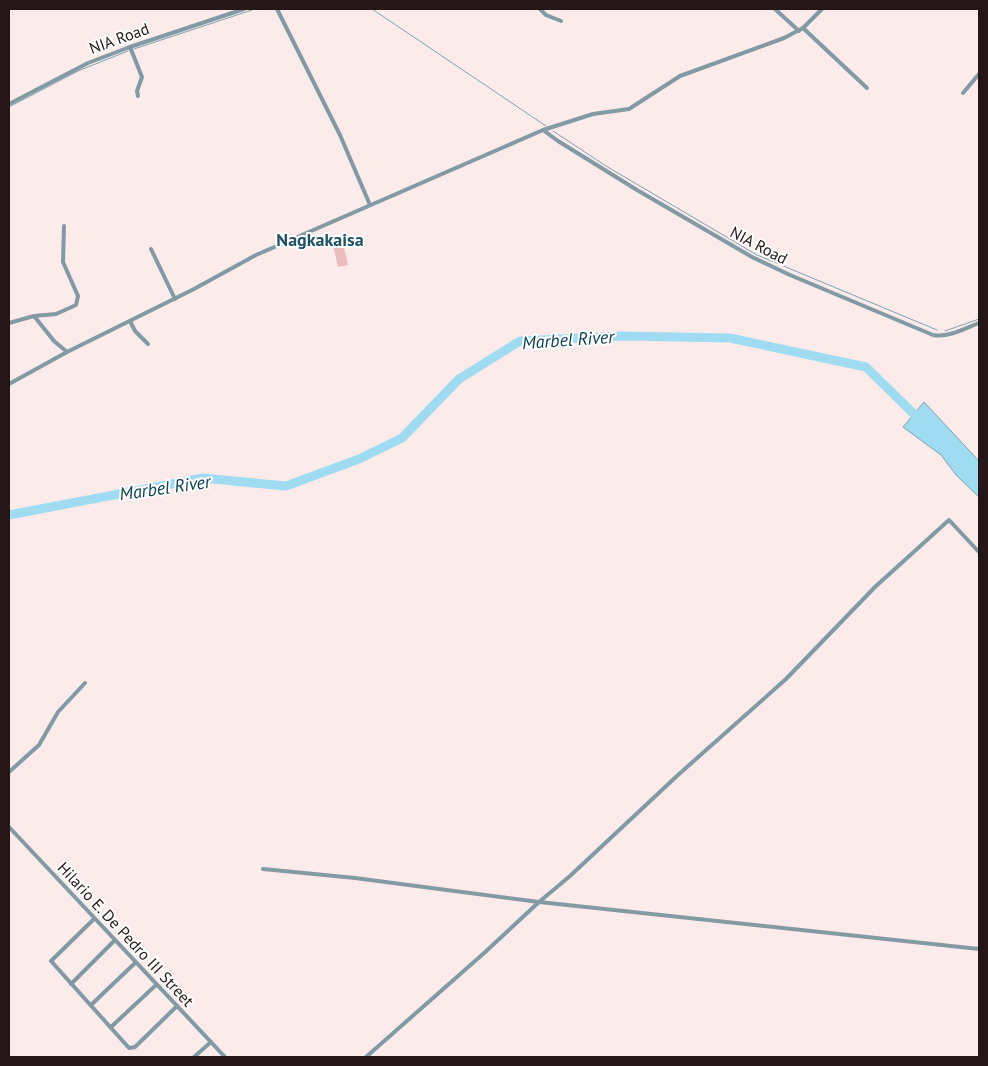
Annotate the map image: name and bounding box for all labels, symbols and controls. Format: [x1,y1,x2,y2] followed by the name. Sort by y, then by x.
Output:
[86,18,152,58] street label: NIA Road
[727,222,791,268] street label: NIA Road
[276,228,364,251] district label: Nagkakaisa
[521,325,616,354] water label: Marbel River
[118,470,213,505] water label: Marbel River
[54,857,199,1011] street label: Hilario E. De Pedro III Street

